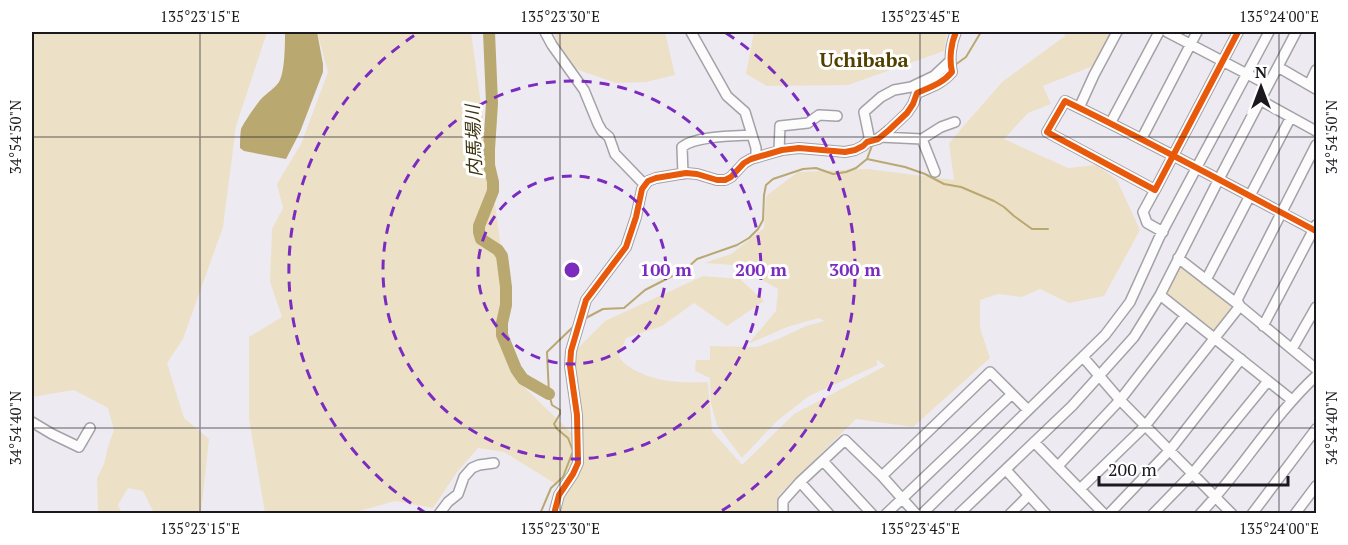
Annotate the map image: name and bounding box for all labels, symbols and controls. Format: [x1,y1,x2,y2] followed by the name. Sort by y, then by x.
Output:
[160,6,240,26] text: 135°23'15"E
[520,6,600,26] text: 135°23'30"E
[880,6,960,26] text: 135°23'45"E
[1239,6,1319,26] text: 135°24'00"E
[819,46,909,73] district label: Uchibaba
[1231,57,1291,117] north arrow
[1255,61,1267,83] text: N
[5,100,25,174] text: 34°54'50"N
[1321,100,1341,174] text: 34°54'50"N
[460,103,486,177] water label: 内馬場川
[640,257,692,281] text: 100 m
[735,257,787,281] text: 200 m
[829,257,881,281] text: 300 m
[562,260,582,280] centre of rings
[5,391,25,465] text: 34°54'40"N
[1321,391,1341,465] text: 34°54'40"N
[1099,449,1288,487] scale bar
[1108,457,1157,481] text: 200 m
[160,518,240,538] text: 135°23'15"E
[520,518,600,538] text: 135°23'30"E
[880,518,960,538] text: 135°23'45"E
[1239,518,1319,538] text: 135°24'00"E

